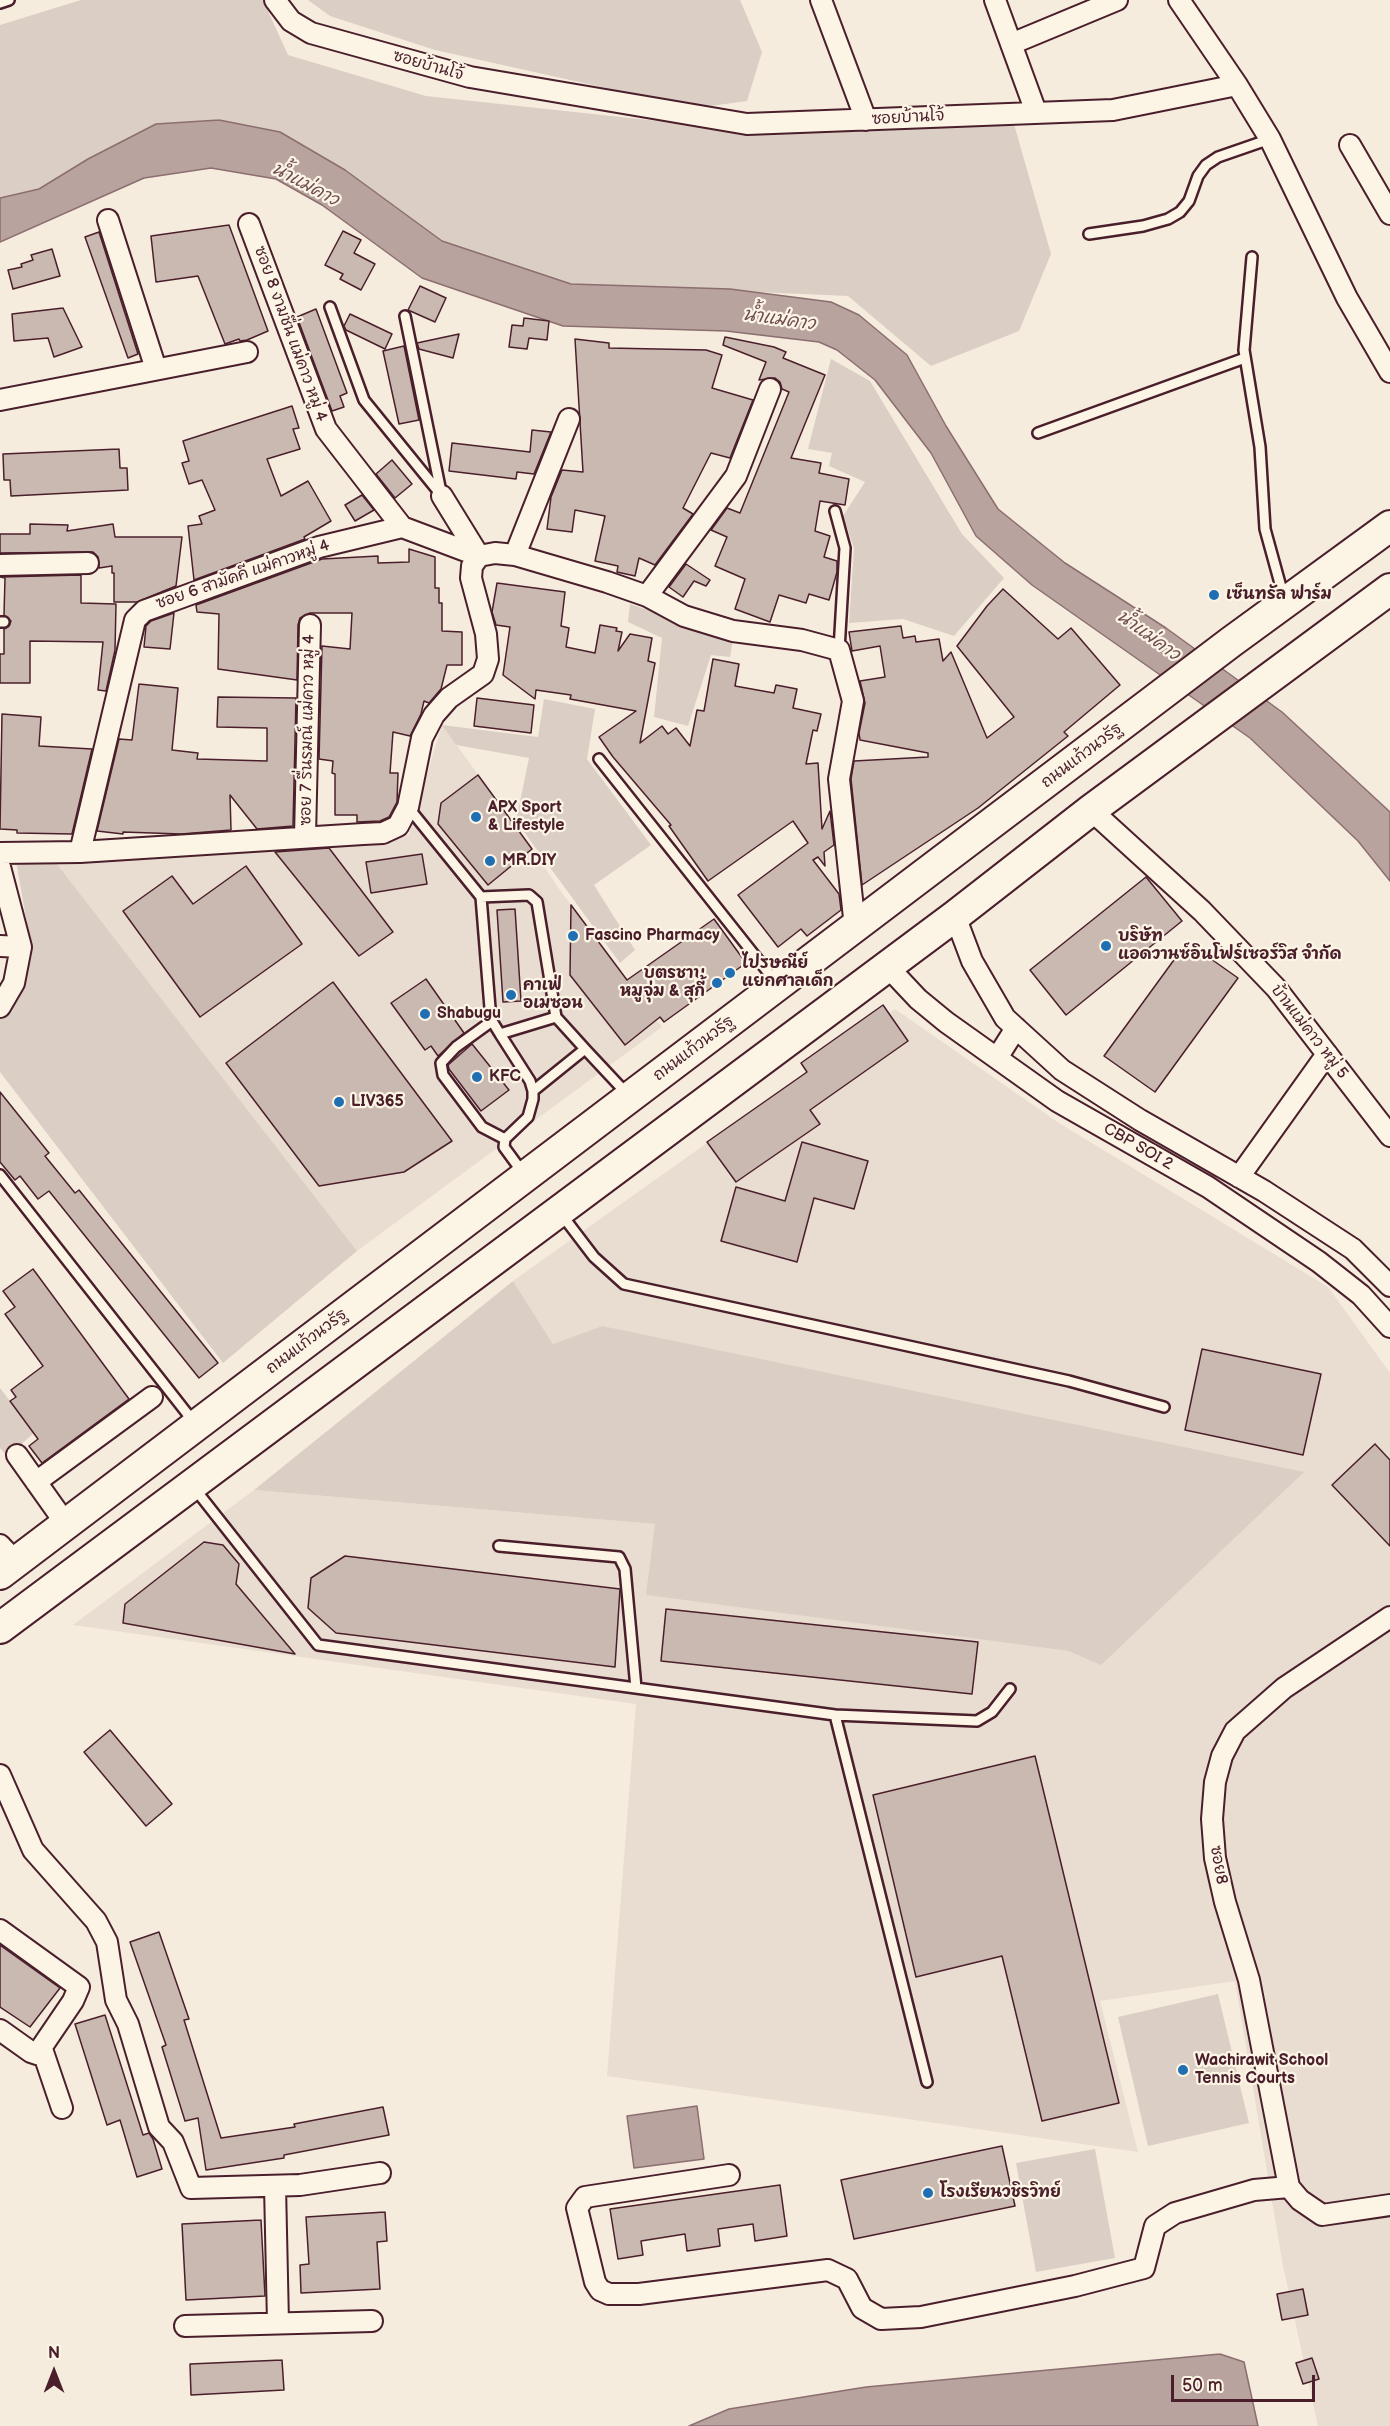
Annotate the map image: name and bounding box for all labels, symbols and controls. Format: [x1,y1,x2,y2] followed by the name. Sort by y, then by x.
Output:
[390,47,466,85] street label: ซอยบ้านโจ้
[871,107,945,129] street label: ซอยบ้านโจ้
[268,158,342,212] water label: น้ำแม่คาว
[249,244,331,424] street label: ซอย 8 งามชื่น แม่คาว หมู่ 4
[742,304,816,336] water label: น้ำแม่คาว
[154,536,332,614] street label: ซอย 6 สามัคคี แม่คาวหมู่ 4
[1226,585,1332,605] place label: เซ็นทรัล ฟาร์ม
[1207,588,1221,602] marker: เซ็นทรัล ฟาร์ม
[1112,606,1184,666] water label: น้ำแม่คาว
[297,634,319,826] street label: ซอย 7 รื่นรมณ์ แม่คาว หมู่ 4
[1038,719,1126,793] street label: ถนนแก้วนวรัฐ
[488,798,565,836] place label: APX Sport & Lifestyle
[469,810,483,824] marker: APX Sport & Lifestyle
[502,851,556,871] place label: MR.DIY
[483,854,497,868] marker: MR.DIY
[585,926,720,946] place label: Fascino Pharmacy
[1118,927,1341,965] place label: บริษัท แอดวานซ์อินโฟร์เซอร์วิส จำกัด
[566,929,580,943] marker: Fascino Pharmacy
[1099,939,1113,953] marker: บริษัท แอดวานซ์อินโฟร์เซอร์วิส จำกัด
[742,954,833,992] place label: ไปรษณีย์ แยกศาลเด็ก
[620,964,705,1002] place label: บุตรชาบู หมูจุ่ม & สุกี้
[723,966,737,980] marker: ไปรษณีย์ แยกศาลเด็ก
[523,976,583,1014] place label: คาเฟ่ อเมซอน
[710,976,724,990] marker: บุตรชาบู หมูจุ่ม & สุกี้
[1266,981,1352,1083] street label: บ้านแม่คาว หมู่ 5
[504,988,518,1002] marker: คาเฟ่ อเมซอน
[437,1004,501,1024] place label: Shabugu
[418,1007,432,1021] marker: Shabugu
[650,1012,738,1086] street label: ถนนแก้วนวรัฐ
[489,1067,521,1087] place label: KFC
[470,1070,484,1084] marker: KFC
[351,1092,404,1112] place label: LIV365
[332,1095,346,1109] marker: LIV365
[1100,1119,1176,1175] street label: CBP SOI 2
[263,1305,351,1379] street label: ถนนแก้วนวรัฐ
[1205,1844,1231,1886] street label: ซอย8
[1195,2051,1328,2089] place label: Wachirawit School Tennis Courts
[1176,2063,1190,2077] marker: Wachirawit School Tennis Courts
[940,2183,1061,2203] place label: โรงเรียนวชิรวิทย์
[921,2186,935,2200] marker: โรงเรียนวชิรวิทย์
[24,2342,84,2402] north arrow
[48,2344,60,2363] text: N
[1174,2363,1318,2401] scale bar
[1182,2375,1223,2396] text: 50 m

